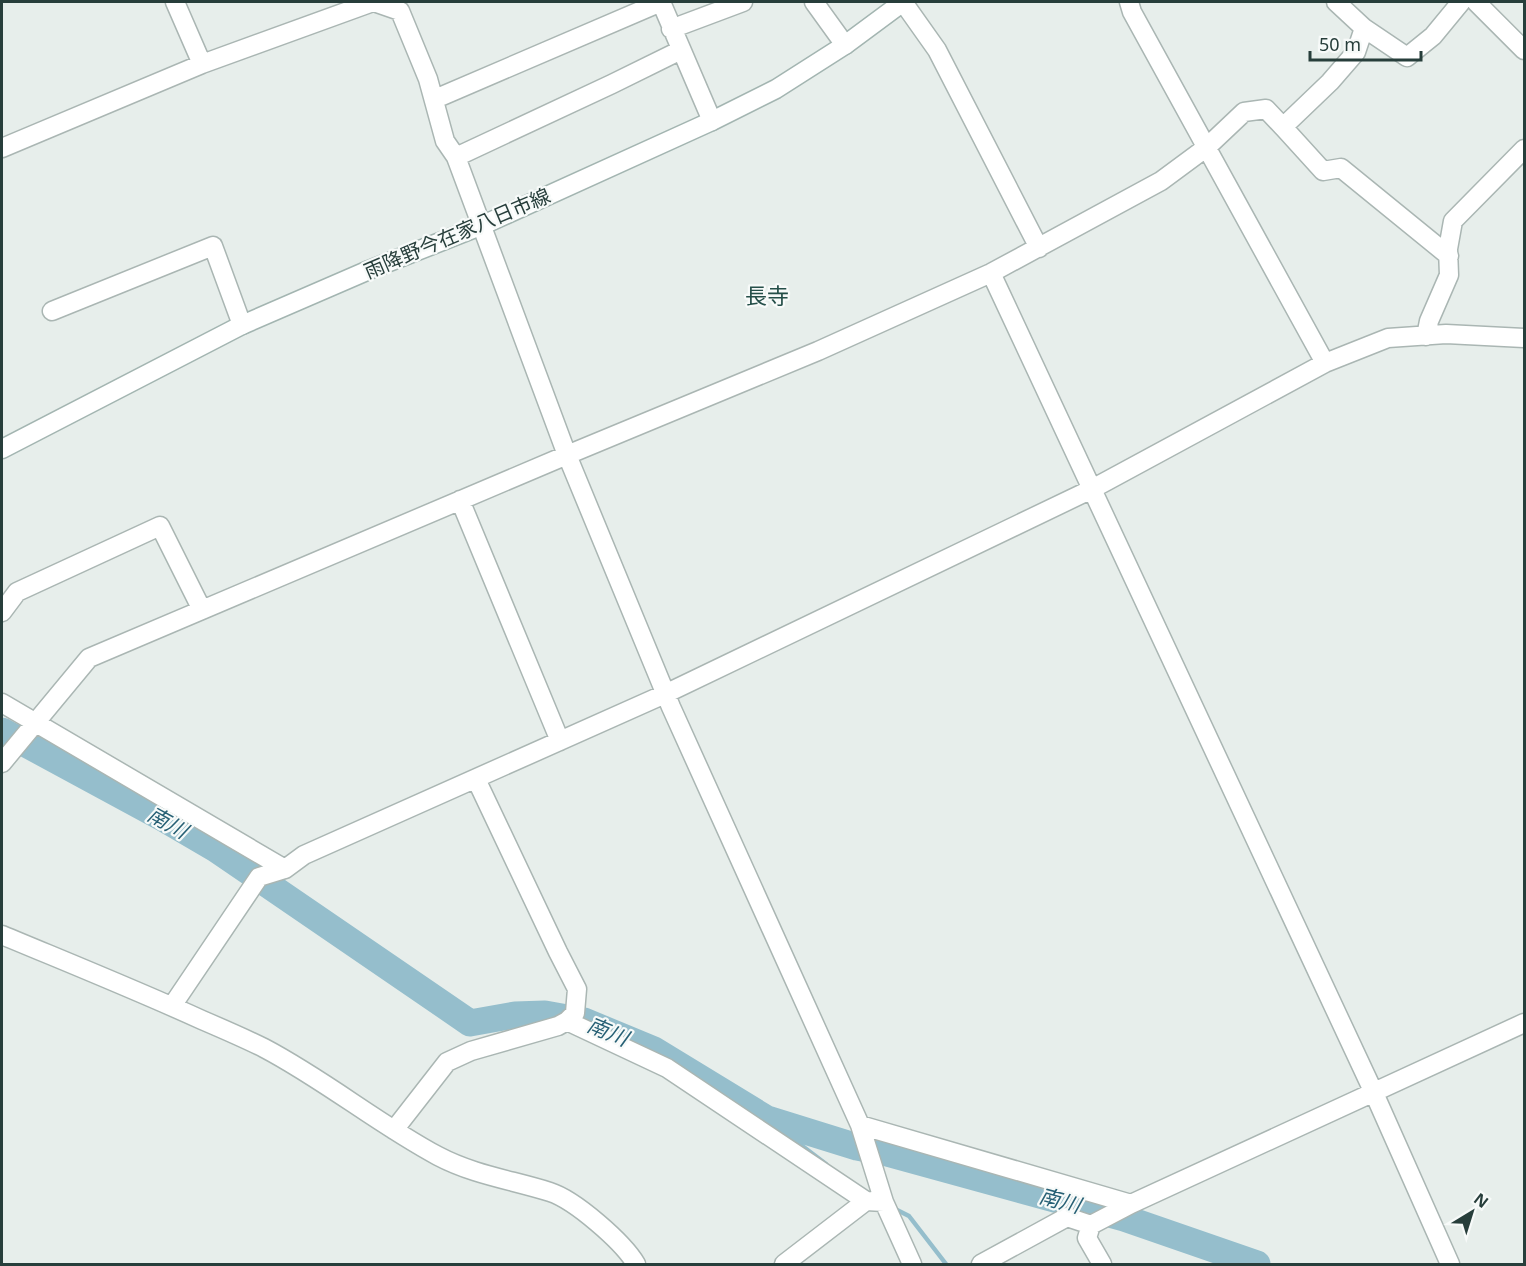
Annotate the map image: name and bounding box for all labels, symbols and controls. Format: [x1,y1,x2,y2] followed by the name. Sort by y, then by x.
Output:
[1310,24,1421,62] scale bar
[1319,32,1361,56] text: 50 m
[360,182,554,284] street label: 雨降野今在家八日市線
[745,280,789,310] district label: 長寺
[143,800,195,845] water label: 南川
[583,1010,635,1053] water label: 南川
[1036,1181,1086,1219] water label: 南川
[1442,1182,1502,1242] north arrow
[1469,1188,1493,1213] text: N

